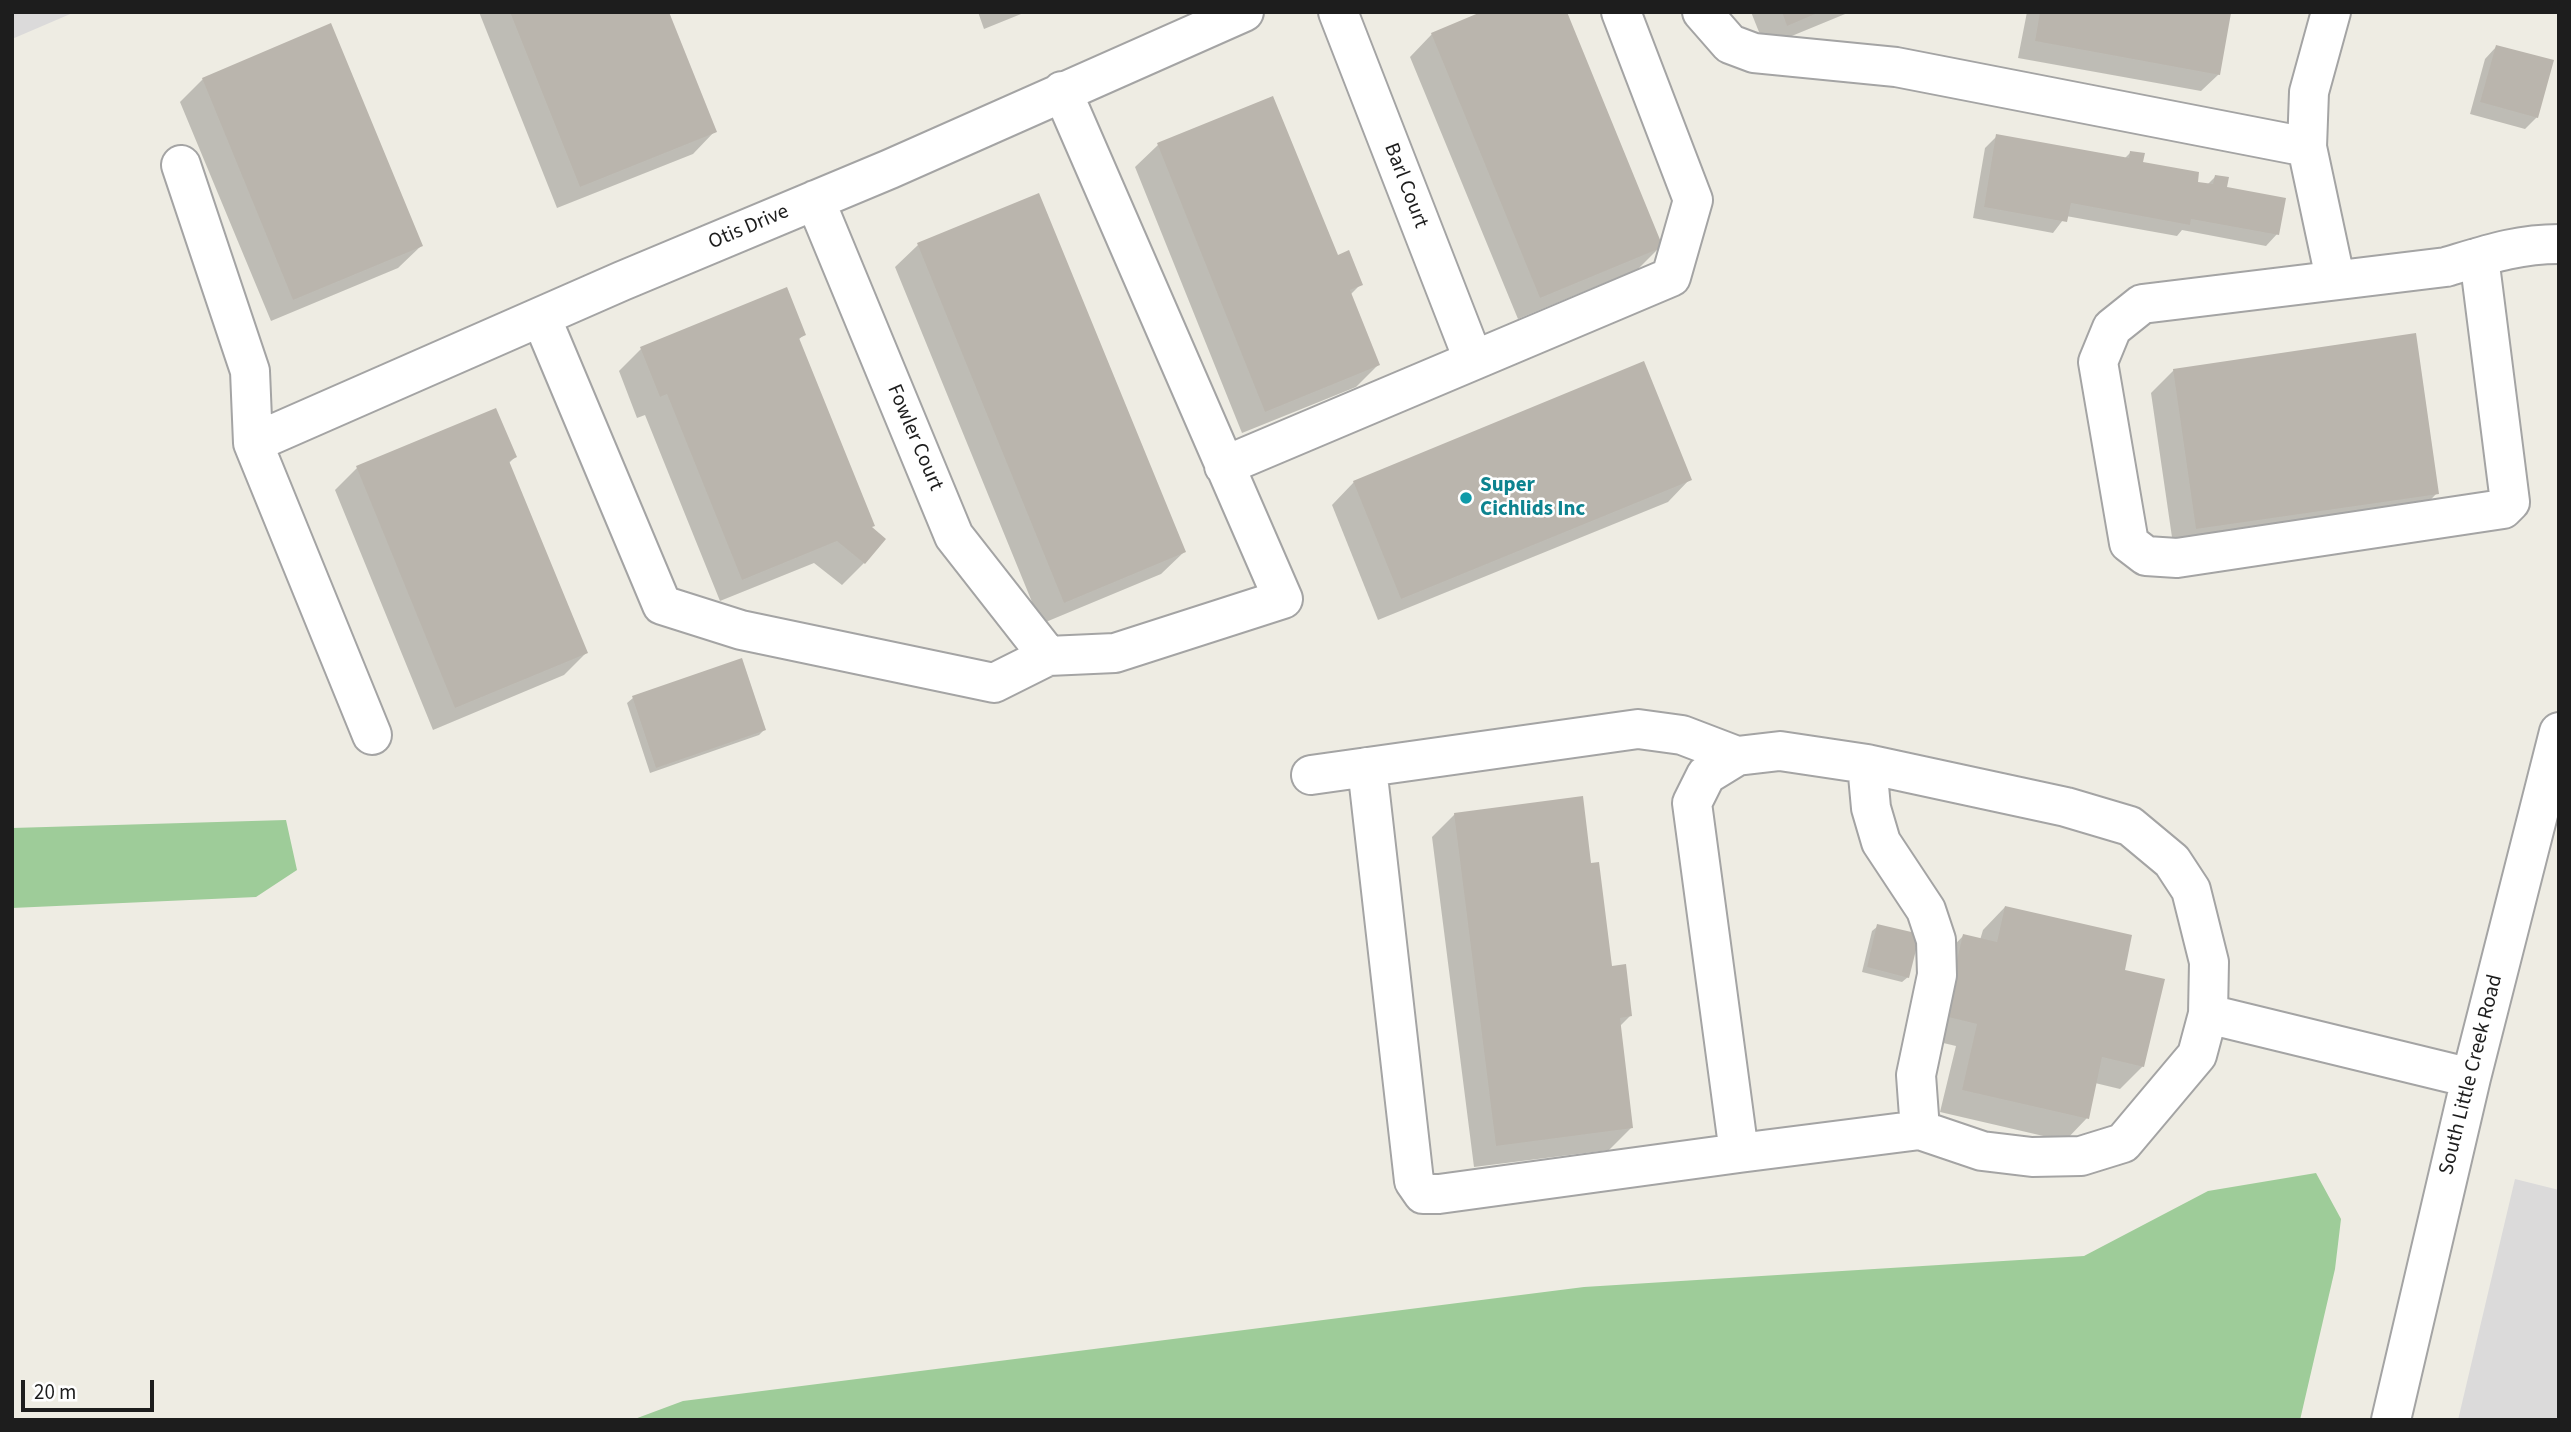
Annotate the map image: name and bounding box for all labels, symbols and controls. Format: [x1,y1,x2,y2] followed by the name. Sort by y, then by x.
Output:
[1377,140,1433,232] street label: Barl Court
[705,200,793,256] street label: Otis Drive
[880,381,948,495] street label: Fowler Court
[1480,473,1585,523] place label: Super Cichlids Inc
[1458,490,1474,506] marker: Super Cichlids Inc
[2435,972,2509,1178] street label: South Little Creek Road
[24,1366,158,1410] scale bar
[34,1377,76,1407] text: 20 m

